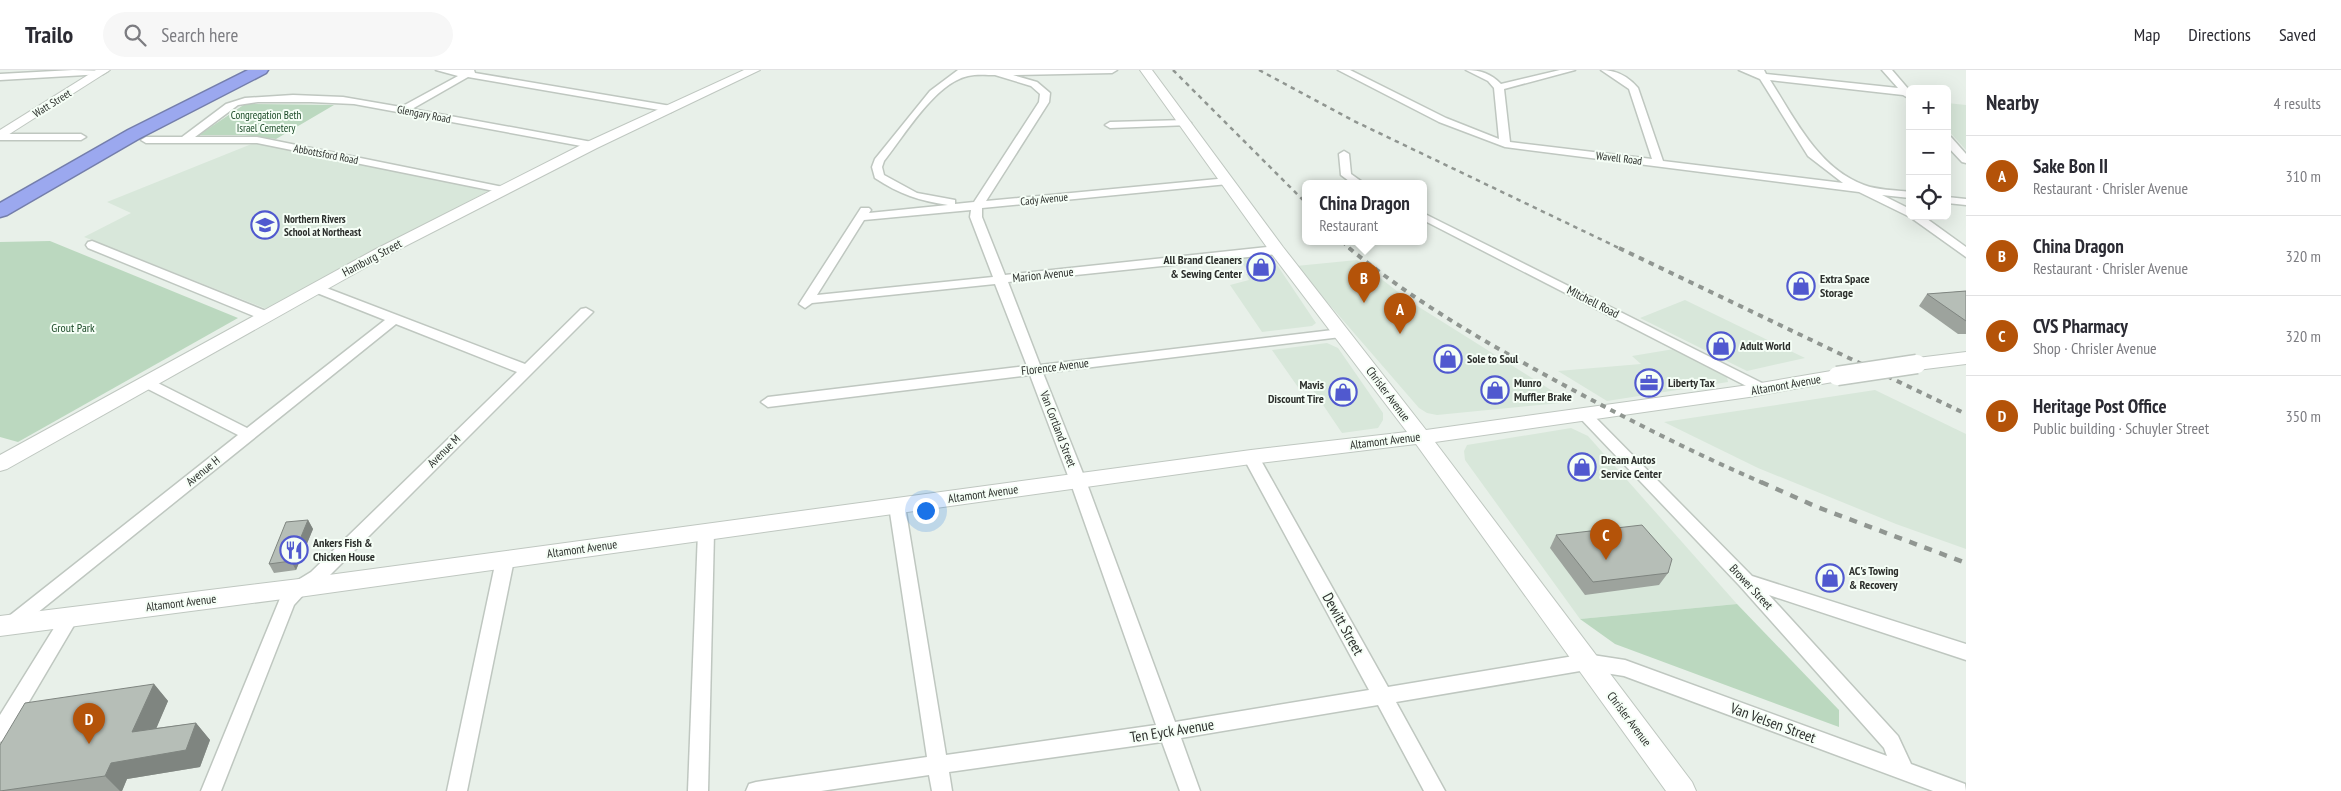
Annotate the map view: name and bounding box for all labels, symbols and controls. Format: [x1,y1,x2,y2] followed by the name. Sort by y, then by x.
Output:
[103,12,453,57] search box
[25,19,73,50] text: Trailo
[121,21,149,49] icon: search
[161,23,238,47] text: Search here
[2134,23,2160,46] text: Map
[2188,23,2251,46] text: Directions
[2279,23,2316,46] text: Saved
[1906,85,1951,220] map controls
[1906,85,1951,130] button: +
[30,86,74,120] street label: Watt Street
[1986,89,2039,116] text: Nearby
[2274,93,2321,113] text: 4 results
[396,102,452,126] street label: Glengary Road
[231,108,301,135] park label: Congregation Beth Israel Cemetery
[1906,130,1951,175] button: −
[292,141,360,167] street label: Abbottsford Road
[1595,148,1643,168] street label: Wavell Road
[2033,154,2108,178] text: Sake Bon II
[1998,166,2006,186] text: A
[2286,166,2321,186] text: 310 m
[1906,175,1951,220] button: locate
[2033,178,2188,198] text: Restaurant · Chrisler Avenue
[1302,180,1427,245] popup
[1020,189,1069,208] street label: Cady Avenue
[1319,191,1410,215] text: China Dragon
[250,210,280,240] school or university icon: Northern Rivers School at Northeast
[284,212,362,239] place label: Northern Rivers School at Northeast
[1319,215,1378,235] text: Restaurant
[2033,234,2124,258] text: China Dragon
[339,235,405,280] street label: Hamburg Street
[1998,246,2006,266] text: B
[2286,246,2321,266] text: 320 m
[1163,252,1242,281] place label: All Brand Cleaners & Sewing Center
[1246,252,1276,282] shop icon: All Brand Cleaners & Sewing Center
[2033,258,2188,278] text: Restaurant · Chrisler Avenue
[1348,262,1380,303] pin: B
[1012,264,1074,285] street label: Marion Avenue
[1786,271,1816,301] shop icon: Extra Space Storage
[1820,271,1870,300] place label: Extra Space Storage
[1565,282,1622,321] street label: MItchell Road
[1384,293,1416,334] pin: A
[2033,314,2128,338] text: CVS Pharmacy
[51,320,95,335] park label: Grout Park
[1998,326,2006,346] text: C
[2286,326,2321,346] text: 320 m
[1706,331,1736,361] shop icon: Adult World
[1739,338,1791,353] place label: Adult World
[2033,338,2157,358] text: Shop · Chrisler Avenue
[1433,344,1463,374] shop icon: Sole to Soul
[1467,351,1518,366] place label: Sole to Soul
[1020,355,1090,378] street label: Florence Avenue
[1363,363,1414,424] street label: Chrisler Avenue
[1634,368,1664,398] office icon: Liberty Tax
[1750,371,1822,398] street label: Altamont Avenue
[1480,375,1510,405] shop icon: Munro Muffler Brake
[1514,375,1572,404] place label: Munro Muffler Brake
[1668,375,1715,390] place label: Liberty Tax
[1268,377,1324,406] place label: Mavis Discount Tire
[1328,377,1358,407] shop icon: Mavis Discount Tire
[1037,388,1080,470] street label: Van Cortland Street
[2033,394,2167,418] text: Heritage Post Office
[1998,406,2006,426] text: D
[2286,406,2321,426] text: 350 m
[2033,418,2209,438] text: Public building · Schuyler Street
[1349,429,1421,452] street label: Altamont Avenue
[424,431,463,470] street label: Avenue M
[183,452,223,489] street label: Avenue H
[1567,452,1597,482] shop icon: Dream Autos Service Center
[1601,452,1662,481] place label: Dream Autos Service Center
[947,481,1019,506] street label: Altamont Avenue
[913,498,939,524] your location
[1590,519,1622,560] pin: C
[279,535,309,565] restaurant icon: Ankers Fish & Chicken House
[312,535,375,564] place label: Ankers Fish & Chicken House
[546,536,618,561] street label: Altamont Avenue
[1727,561,1777,613] street label: Brower Street
[1815,563,1845,593] shop icon: AC's Towing & Recovery
[1848,563,1899,592] place label: AC's Towing & Recovery
[1319,589,1368,658] street label: Dewitt Street
[145,591,217,614] street label: Altamont Avenue
[1604,688,1655,749] street label: Chrisler Avenue
[1727,698,1819,747] street label: Van Velsen Street
[73,703,105,744] pin: D
[1129,714,1215,747] street label: Ten Eyck Avenue

